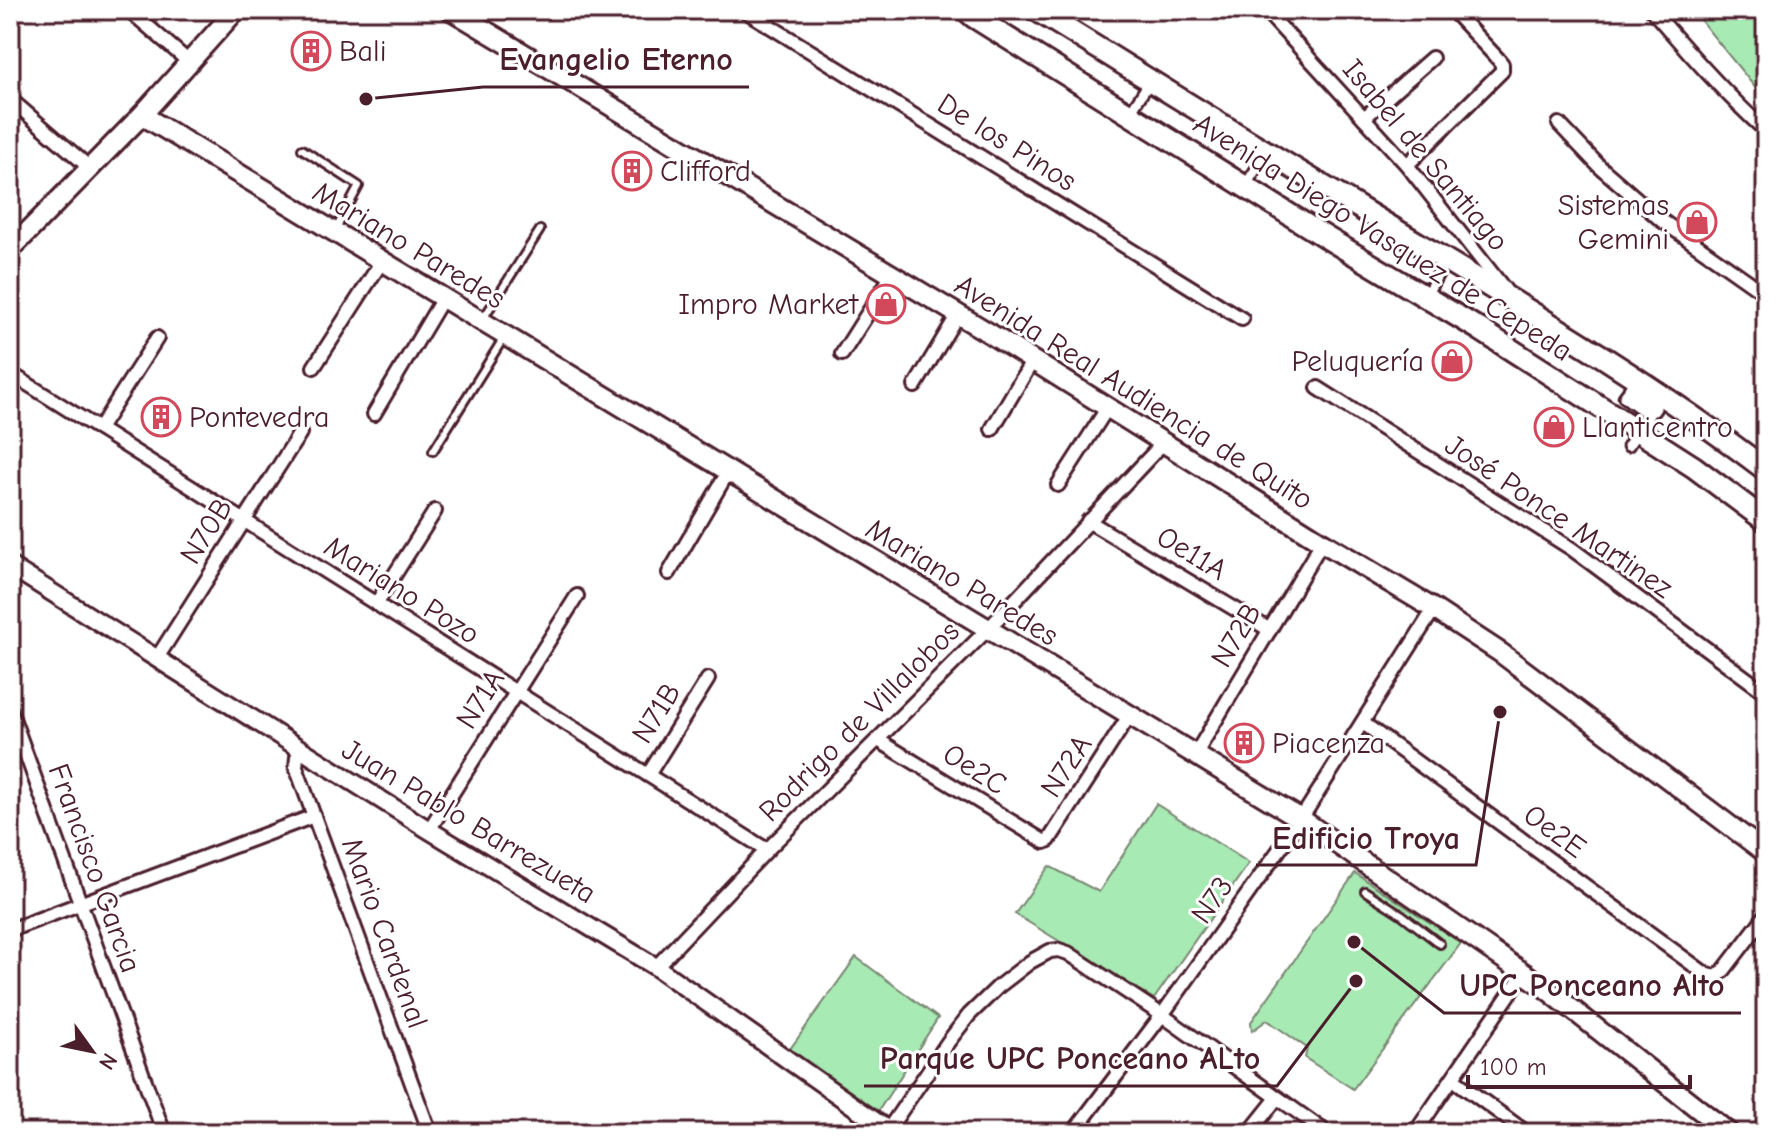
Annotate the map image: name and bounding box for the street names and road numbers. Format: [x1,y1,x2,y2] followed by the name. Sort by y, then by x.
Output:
[1335,52,1516,258] street label: Isabel de Santiago
[931,86,1083,199] street label: De los Pinos
[1187,106,1578,369] street label: Avenida Diego Vasquez de Cepeda
[306,174,511,317] street label: Mariano Paredes
[948,267,1319,517] street label: Avenida Real Audiencia de Quito
[1438,427,1679,606] street label: José Ponce Martinez
[173,492,240,571] street label: N70B
[859,511,1064,654] street label: Mariano Paredes
[1150,519,1233,588] street label: Oe11A
[318,529,486,652] street label: Mariano Pozo
[1204,597,1269,674] street label: N72B
[752,614,967,829] street label: Rodrigo de Villalobos
[449,663,512,735] street label: N71A
[625,677,688,750] street label: N71B
[1033,729,1099,804] street label: N72A
[336,732,602,911] street label: Juan Pablo Barrezueta
[936,736,1013,802] street label: Oe2C
[41,759,149,977] street label: Francisco Garcia
[1517,797,1593,866] street label: Oe2E
[334,833,435,1033] street label: Mario Cardenal
[1184,870,1241,930] street label: N73

